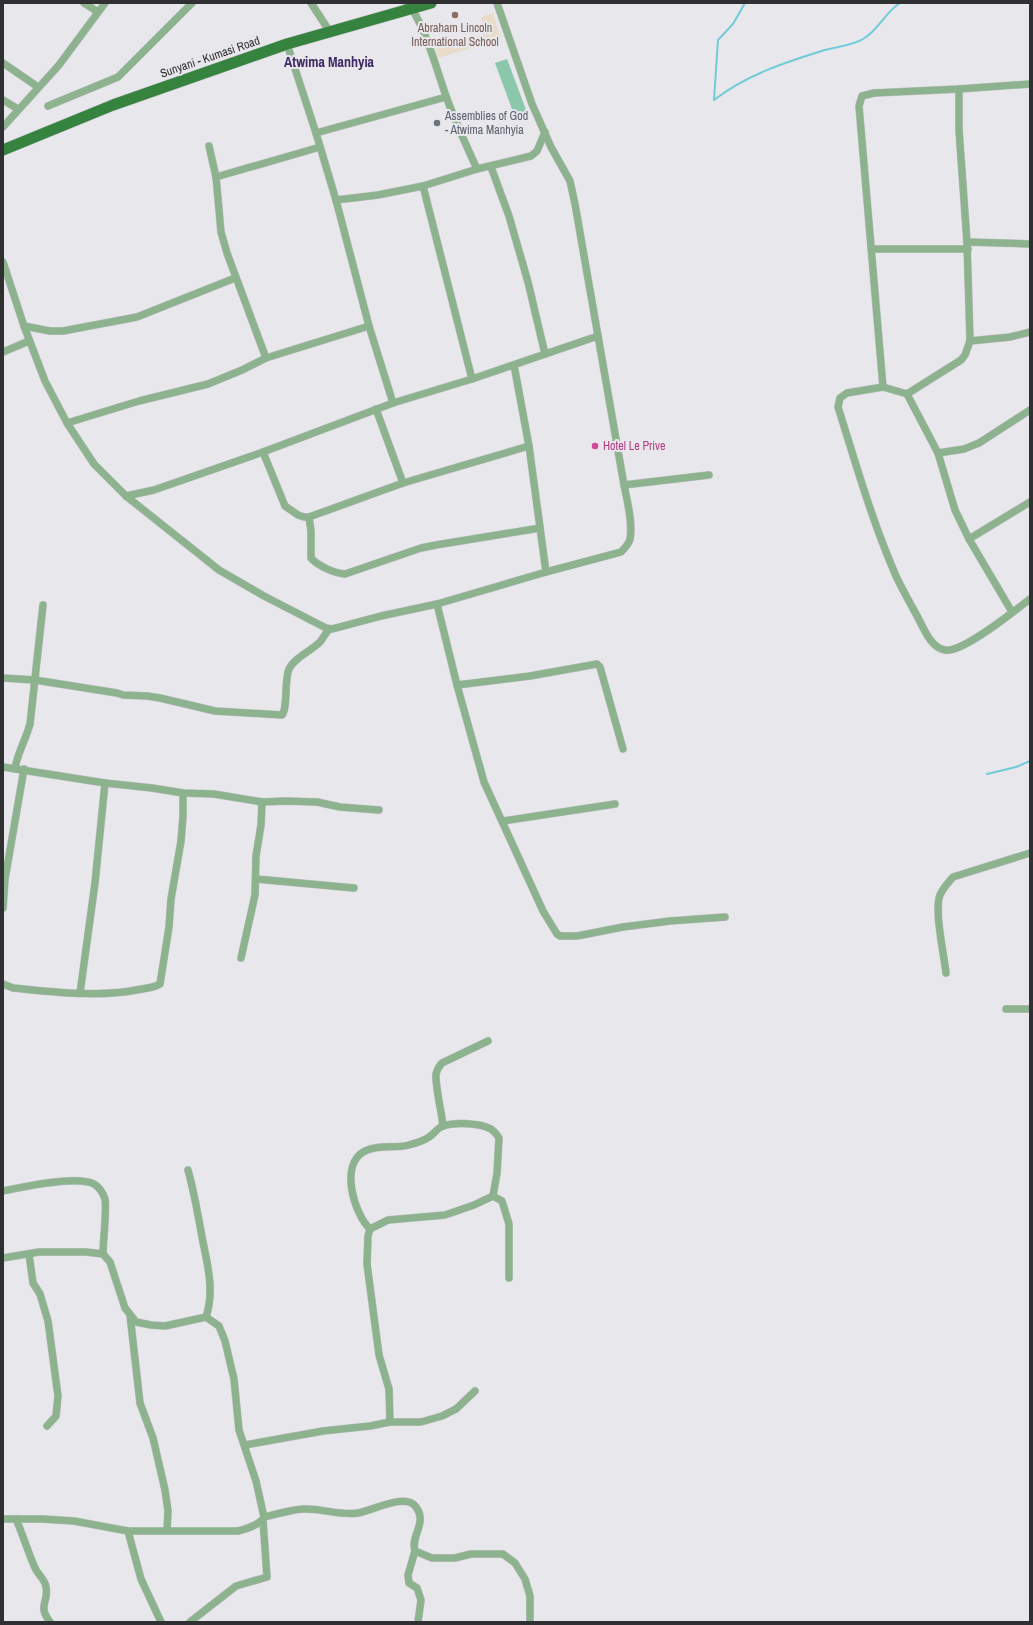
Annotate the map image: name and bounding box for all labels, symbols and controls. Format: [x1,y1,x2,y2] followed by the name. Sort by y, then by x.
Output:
[450,10,460,20] marker: Abraham Lincoln International School
[411,20,499,50] place label: Abraham Lincoln International School
[158,32,262,82] street label: Sunyani - Kumasi Road
[284,53,375,71] district label: Atwima Manhyia
[444,108,528,138] place label: Assemblies of God - Atwima Manhyia
[432,118,442,128] marker: Assemblies of God - Atwima Manhyia
[603,438,665,454] place label: Hotel Le Prive
[590,441,600,451] marker: Hotel Le Prive

